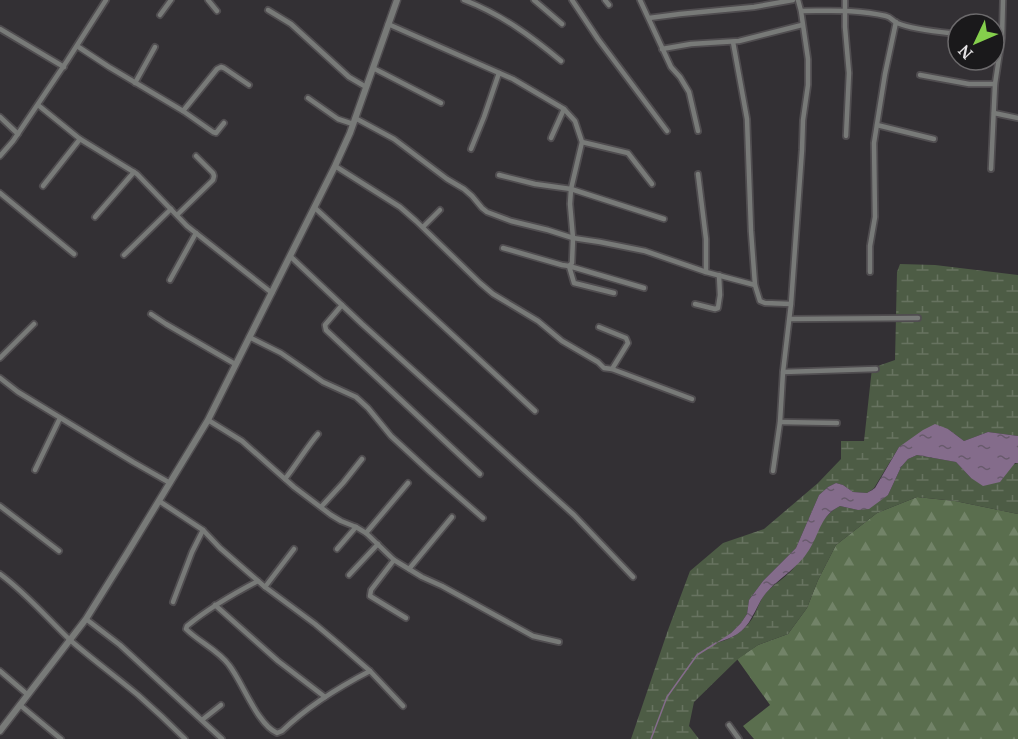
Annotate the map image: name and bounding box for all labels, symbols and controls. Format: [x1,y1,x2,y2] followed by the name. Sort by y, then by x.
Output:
[946,12,1006,72] north arrow
[953,40,977,64] text: N

